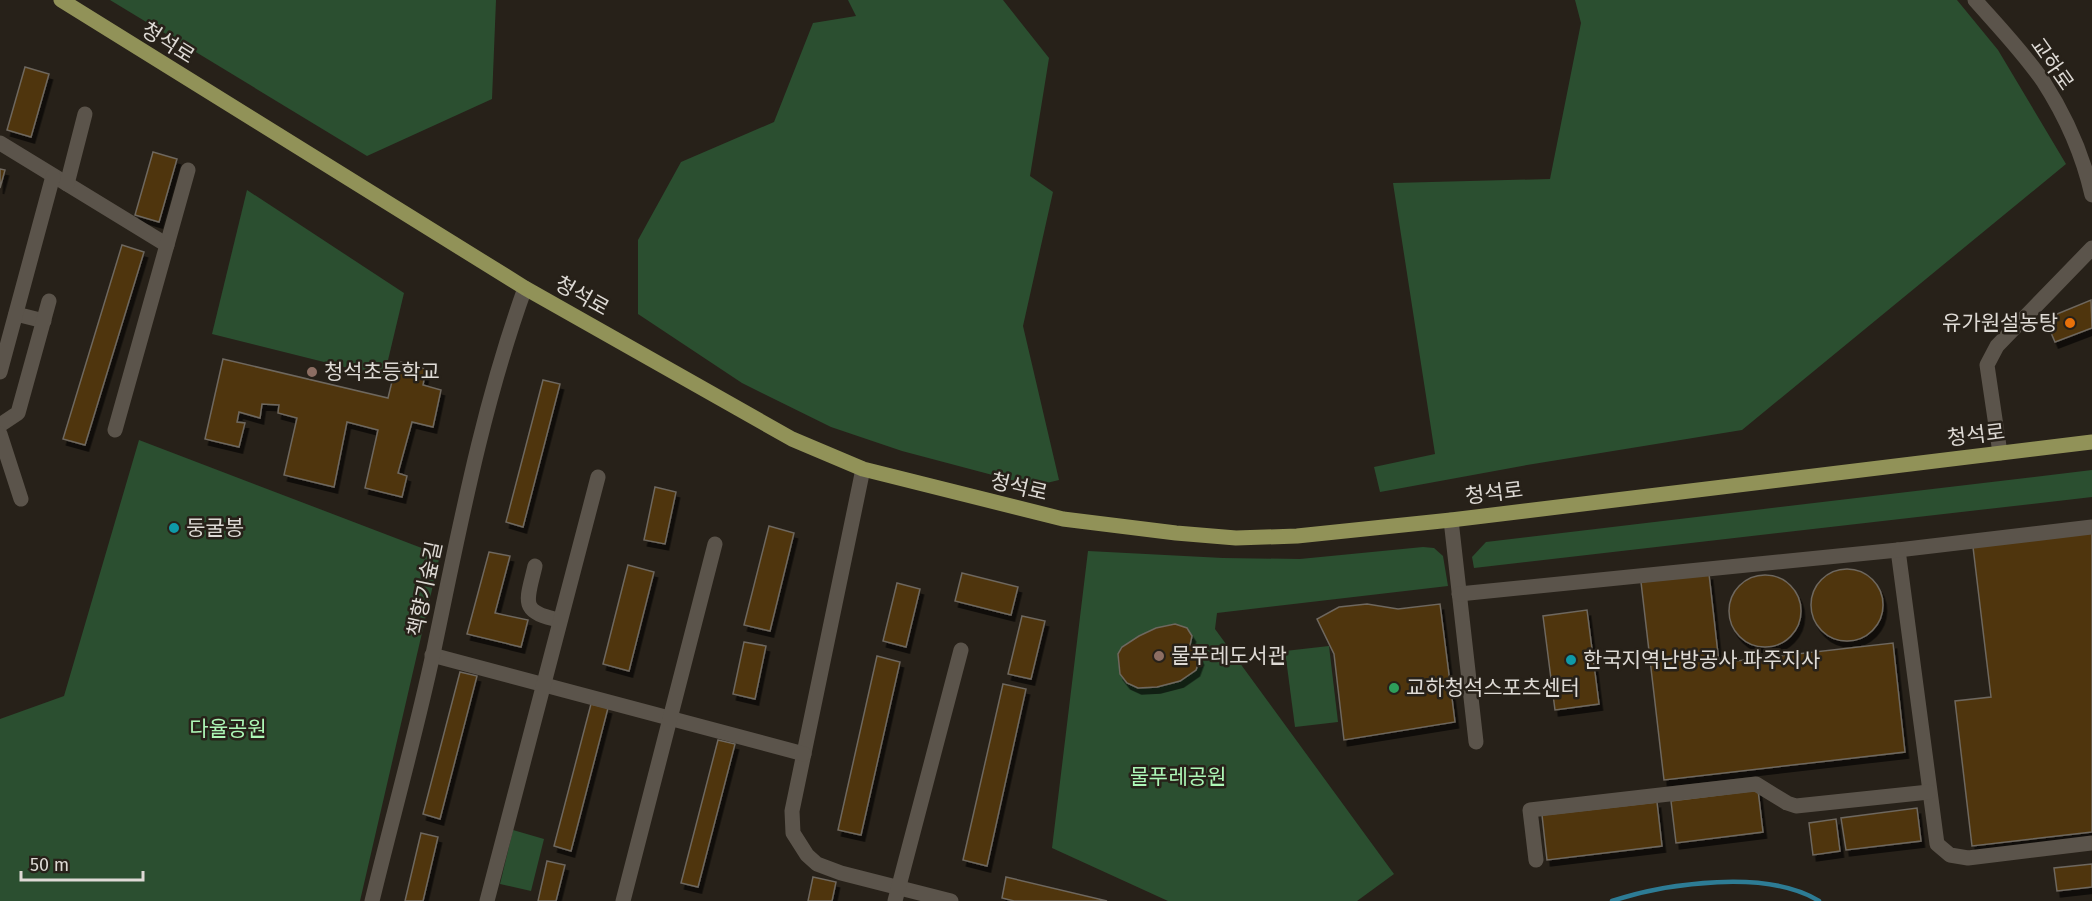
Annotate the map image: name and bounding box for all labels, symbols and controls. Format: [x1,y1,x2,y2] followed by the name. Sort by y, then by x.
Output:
[137,17,199,69] street label: 청석로
[2025,33,2079,95] street label: 교하로
[550,271,614,321] street label: 청석로
[1942,310,2058,336] place label: 유가원설농탕
[2063,316,2077,330] marker: 유가원설농탕
[324,359,440,385] place label: 청석초등학교
[305,365,319,379] marker: 청석초등학교
[1946,419,2006,451] street label: 청석로
[988,468,1050,506] street label: 청석로
[1464,477,1524,509] street label: 청석로
[186,515,244,541] place label: 둥굴봉
[167,521,181,535] marker: 둥굴봉
[402,539,448,639] street label: 책향기숲길
[1171,643,1287,669] place label: 물푸레도서관
[1583,647,1820,673] place label: 한국지역난방공사 파주지사
[1152,649,1166,663] marker: 물푸레도서관
[1564,653,1578,667] marker: 한국지역난방공사 파주지사
[1406,675,1580,701] place label: 교하청석스포츠센터
[1387,681,1401,695] marker: 교하청석스포츠센터
[189,716,267,742] park label: 다율공원
[1130,764,1226,790] park label: 물푸레공원
[21,844,142,882] scale bar
[30,854,69,876] text: 50 m

